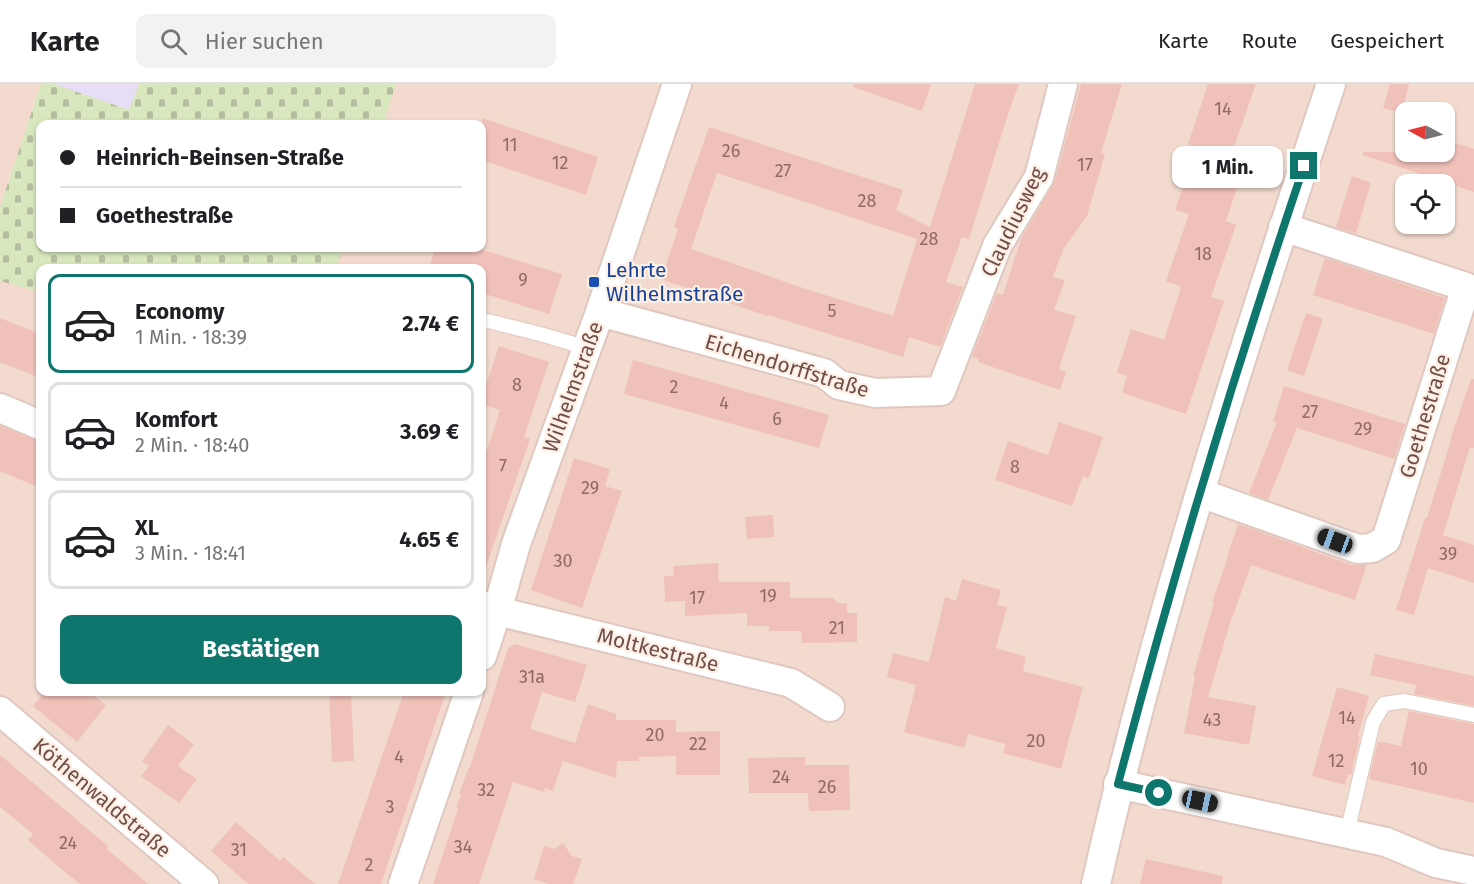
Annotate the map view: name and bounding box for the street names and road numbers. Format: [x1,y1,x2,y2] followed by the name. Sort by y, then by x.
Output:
[975,163,1051,281] street label: Claudiusweg
[537,318,609,456] street label: Wilhelmstraße
[702,329,872,403] street label: Eichendorffstraße
[1394,351,1456,481] street label: Goethestraße
[594,622,722,678] street label: Moltkestraße
[28,733,176,863] street label: Köthenwaldstraße

